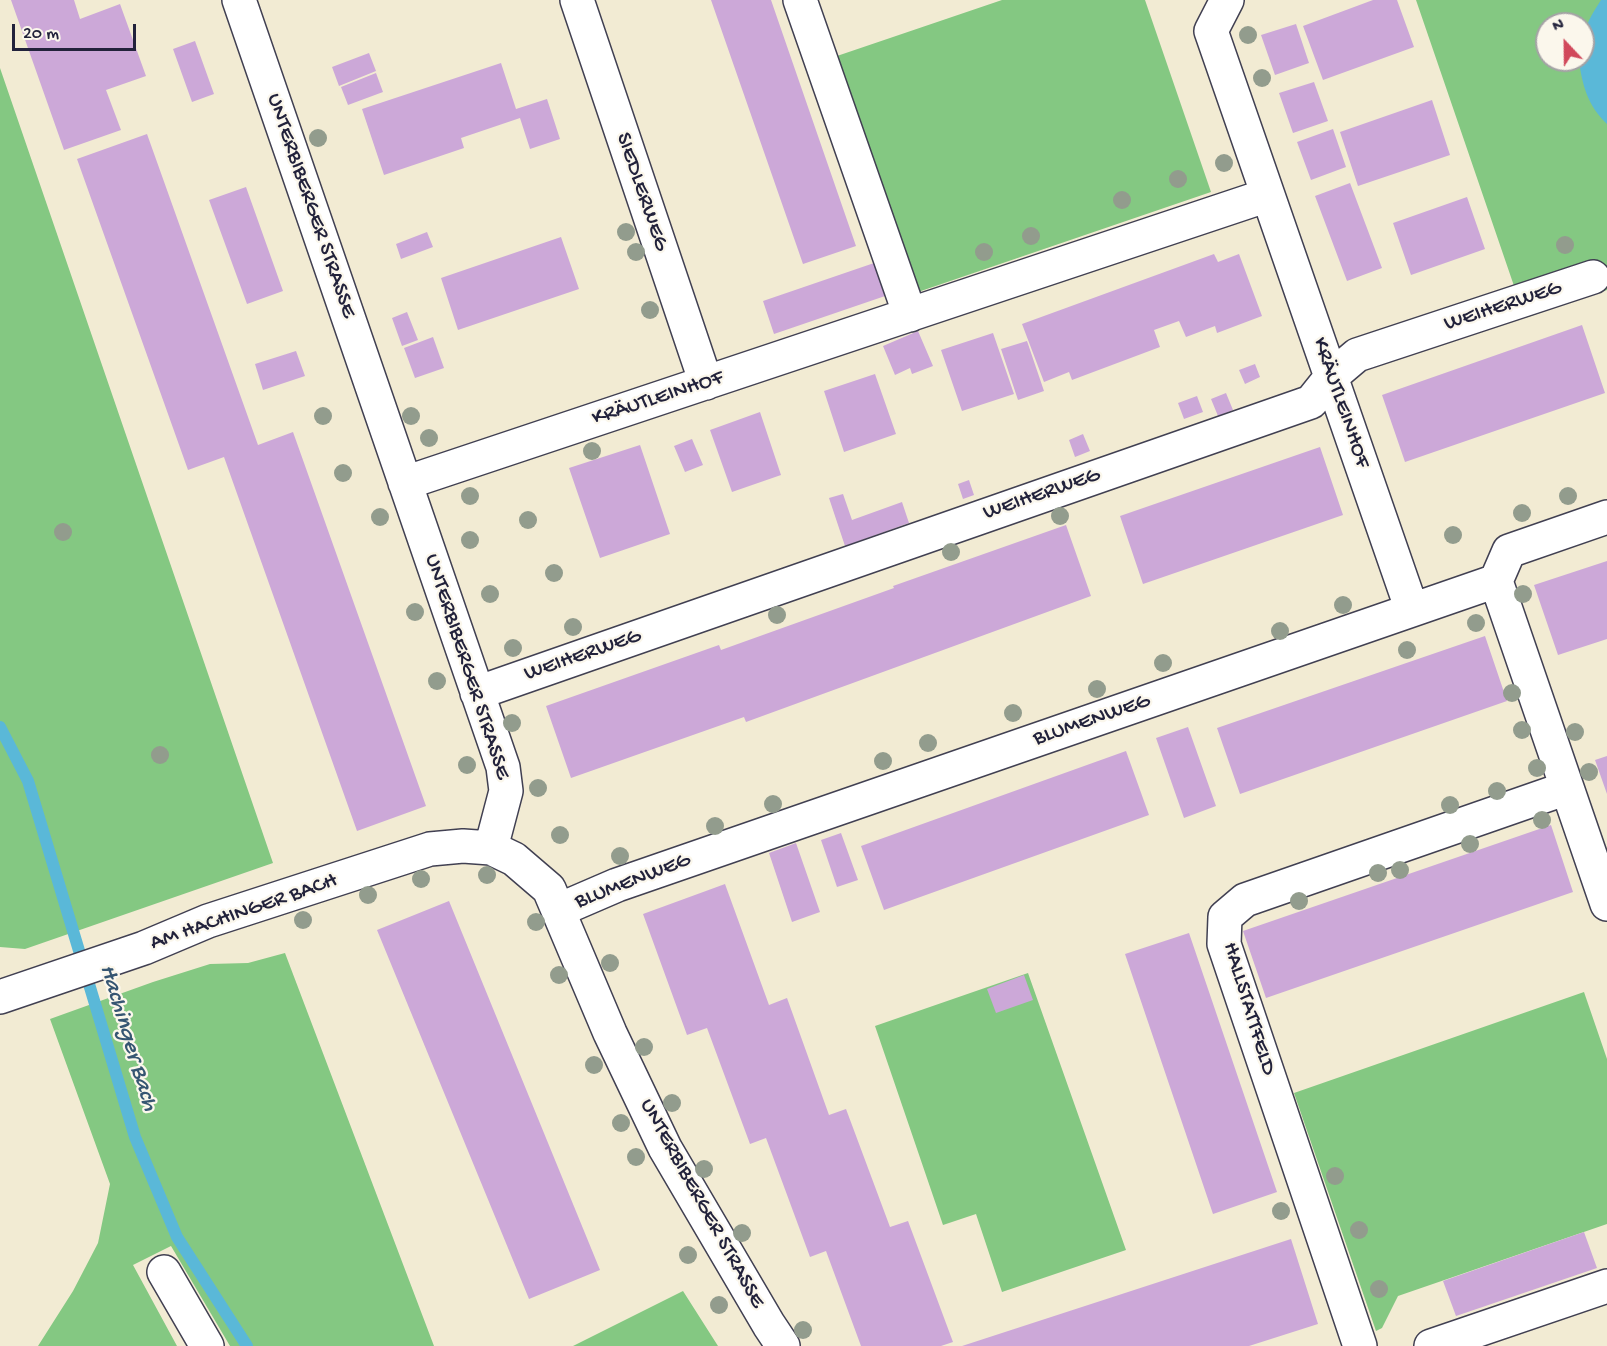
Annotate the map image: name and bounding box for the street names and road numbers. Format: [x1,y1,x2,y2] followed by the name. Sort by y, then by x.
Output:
[259,90,361,322] street label: UNTERBIBERGER STRASSE
[608,129,674,255] street label: SIEDLERWEG
[1441,276,1565,338] street label: WEIHERWEG
[1305,334,1375,472] street label: KRÄUTLEINHOF
[589,365,727,433] street label: KRÄUTLEINHOF
[980,463,1104,527] street label: WEIHERWEG
[417,551,515,783] street label: UNTERBIBERGER STRASSE
[521,624,645,688] street label: WEIHERWEG
[1030,689,1154,753] street label: BLUMENWEG
[571,848,695,916] street label: BLUMENWEG
[147,869,341,957] street label: AM HACHINGER BACH
[1215,939,1281,1079] street label: HALLSTATTFELD
[632,1095,770,1313] street label: UNTERBIBERGER STRASSE

